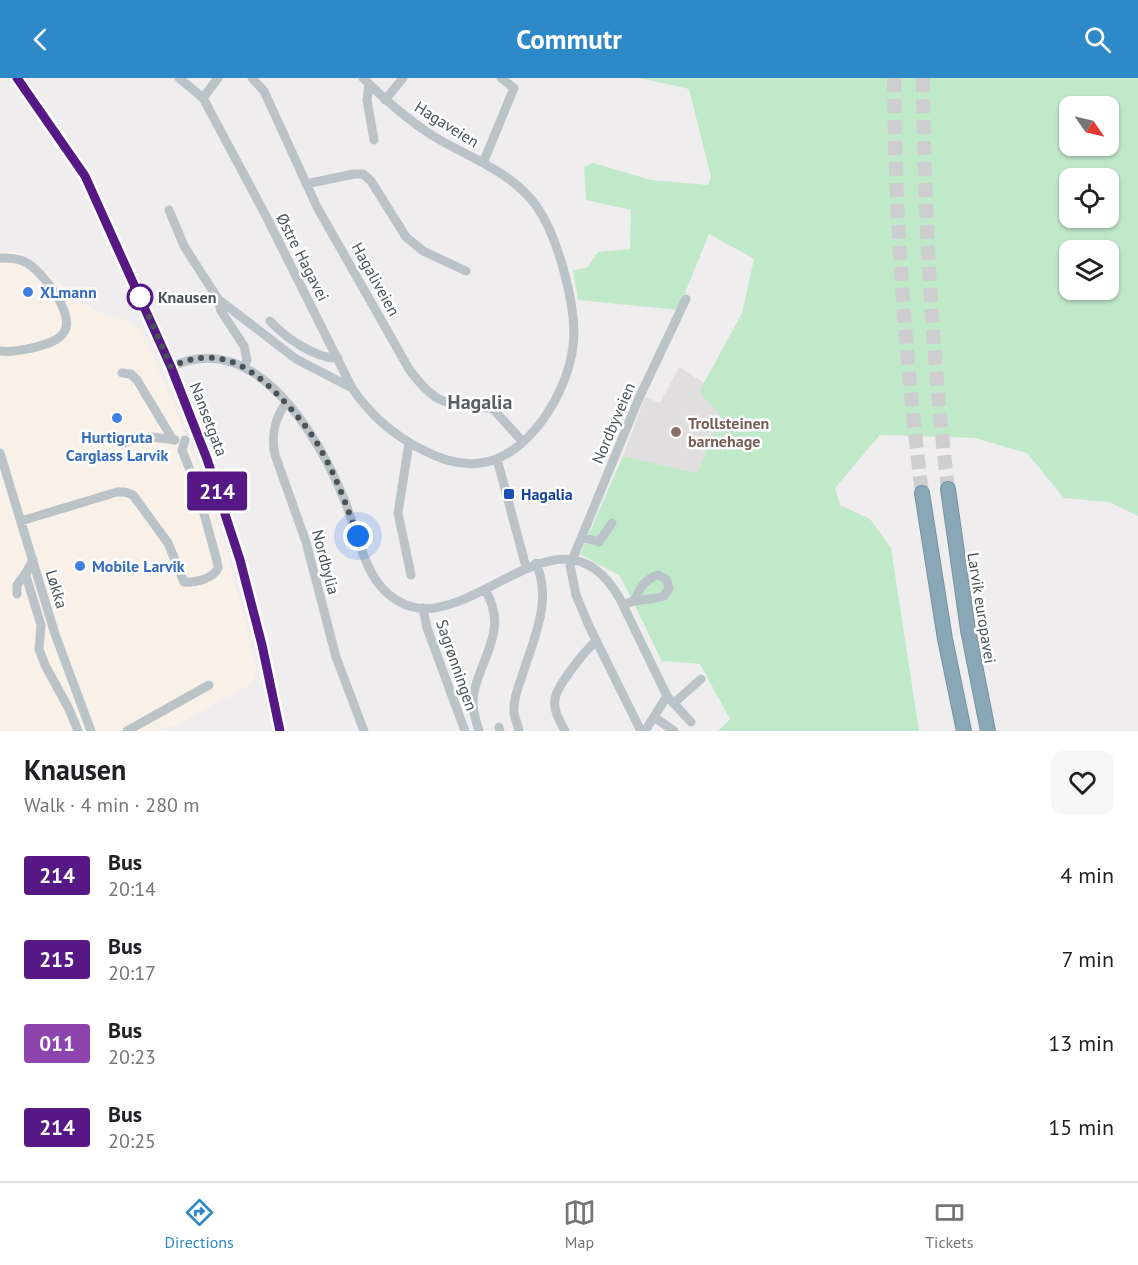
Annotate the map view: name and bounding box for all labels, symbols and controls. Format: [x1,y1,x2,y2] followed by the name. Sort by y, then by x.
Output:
[516,22,622,56] text: Commutr
[24,23,57,56] icon: back
[1081,23,1114,56] icon: search
[411,96,483,152] street label: Hagaveien
[1059,96,1119,156] north arrow
[1059,96,1119,300] map controls
[1059,168,1119,228] button: locate
[272,210,334,304] street label: Østre Hagavei
[348,239,404,319] street label: Hagaliveien
[1059,240,1119,300] button: layers
[40,282,97,302] place label: XLmann
[127,284,153,310] marker: Knausen
[21,285,35,299] marker: XLmann
[158,287,216,307] place label: Knausen
[186,379,232,459] street label: Nansetgata
[587,379,639,467] street label: Nordbyveien
[448,389,512,415] district label: Hagalia
[110,411,124,425] marker: Hurtigruta Carglass Larvik
[688,413,769,451] place label: Trollsteinen barnehage
[669,425,683,439] marker: Trollsteinen barnehage
[66,427,168,465] place label: Hurtigruta Carglass Larvik
[182,472,252,510] line badge: 214
[199,478,235,505] text: 214
[521,484,573,504] place label: Hagalia
[502,487,516,501] marker: Hagalia
[343,521,373,551] your location
[308,527,344,597] street label: Nordbylia
[963,551,1001,665] street label: Larvik europavei
[92,556,185,576] place label: Mobile Larvik
[73,559,87,573] marker: Mobile Larvik
[42,567,72,611] street label: Løkka
[432,617,482,713] street label: Sagrønningen
[24,751,126,788] text: Knausen
[1051,751,1114,814] button: heart
[24,792,200,818] text: Walk · 4 min · 280 m
[108,848,142,876] text: Bus
[1060,861,1114,889] text: 4 min
[39,862,75,889] text: 214
[108,876,156,902] text: 20:14
[108,932,142,960] text: Bus
[1062,945,1114,973] text: 7 min
[39,946,75,973] text: 215
[108,960,156,986] text: 20:17
[108,1016,142,1044] text: Bus
[1048,1029,1114,1057] text: 13 min
[39,1030,75,1057] text: 011
[108,1044,156,1070] text: 20:23
[108,1100,142,1128] text: Bus
[1048,1113,1114,1141] text: 15 min
[39,1114,75,1141] text: 214
[108,1128,156,1154] text: 20:25
[165,1196,234,1252] tab: Directions
[563,1196,596,1252] tab: Map
[925,1196,973,1252] tab: Tickets

